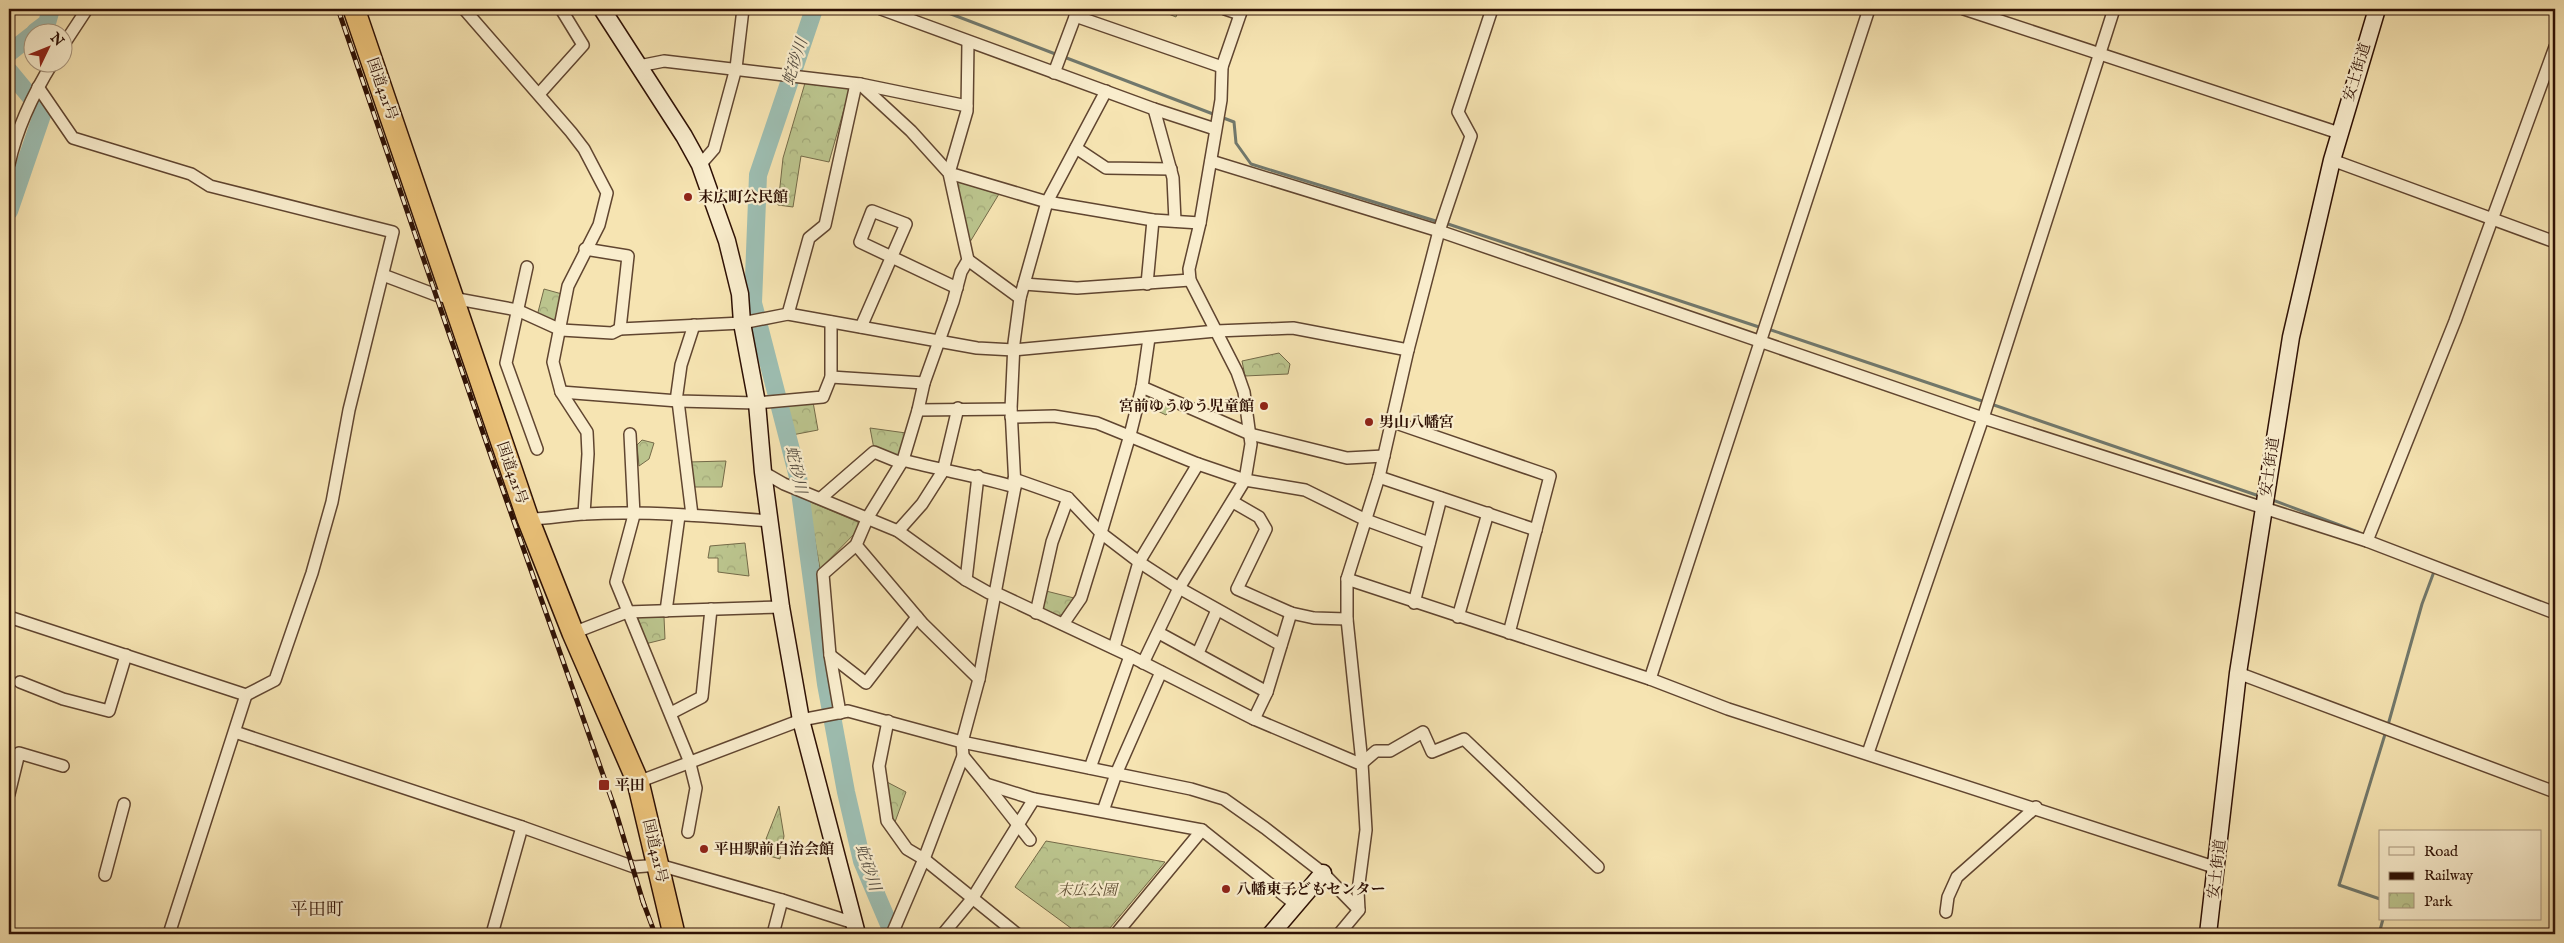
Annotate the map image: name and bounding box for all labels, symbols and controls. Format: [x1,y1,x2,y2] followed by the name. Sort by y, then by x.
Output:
[22,22,72,72] north arrow
[45,29,67,50] text: N
[779,34,814,88] water label: 蛇砂川
[2339,41,2375,103] street label: 安土街道
[362,55,402,123] street label: 国道421号
[698,188,788,207] place label: 末広町公民館
[682,191,694,203] marker: 末広町公民館
[1119,397,1254,416] place label: 宮前ゆうゆう児童館
[1258,400,1270,412] marker: 宮前ゆうゆう児童館
[1379,413,1454,432] place label: 男山八幡宮
[1363,416,1375,428] marker: 男山八幡宮
[2256,436,2284,498] street label: 安土街道
[492,439,532,507] street label: 国道421号
[780,444,810,498] water label: 蛇砂川
[615,776,645,795] place label: 平田
[597,778,611,792] marker: 平田
[638,817,672,885] street label: 国道421号
[2379,830,2542,920] legend
[2204,838,2230,900] street label: 安土街道
[714,840,834,859] place label: 平田駅前自治会館
[850,842,885,896] water label: 蛇砂川
[2424,842,2459,861] text: Road
[698,843,710,855] marker: 平田駅前自治会館
[2424,866,2474,885] text: Railway
[1236,880,1385,899] place label: 八幡東子どもセンター
[1057,881,1120,900] park label: 末広公園
[1220,883,1232,895] marker: 八幡東子どもセンター
[2424,892,2454,911] text: Park
[290,899,344,922] district label: 平田町

